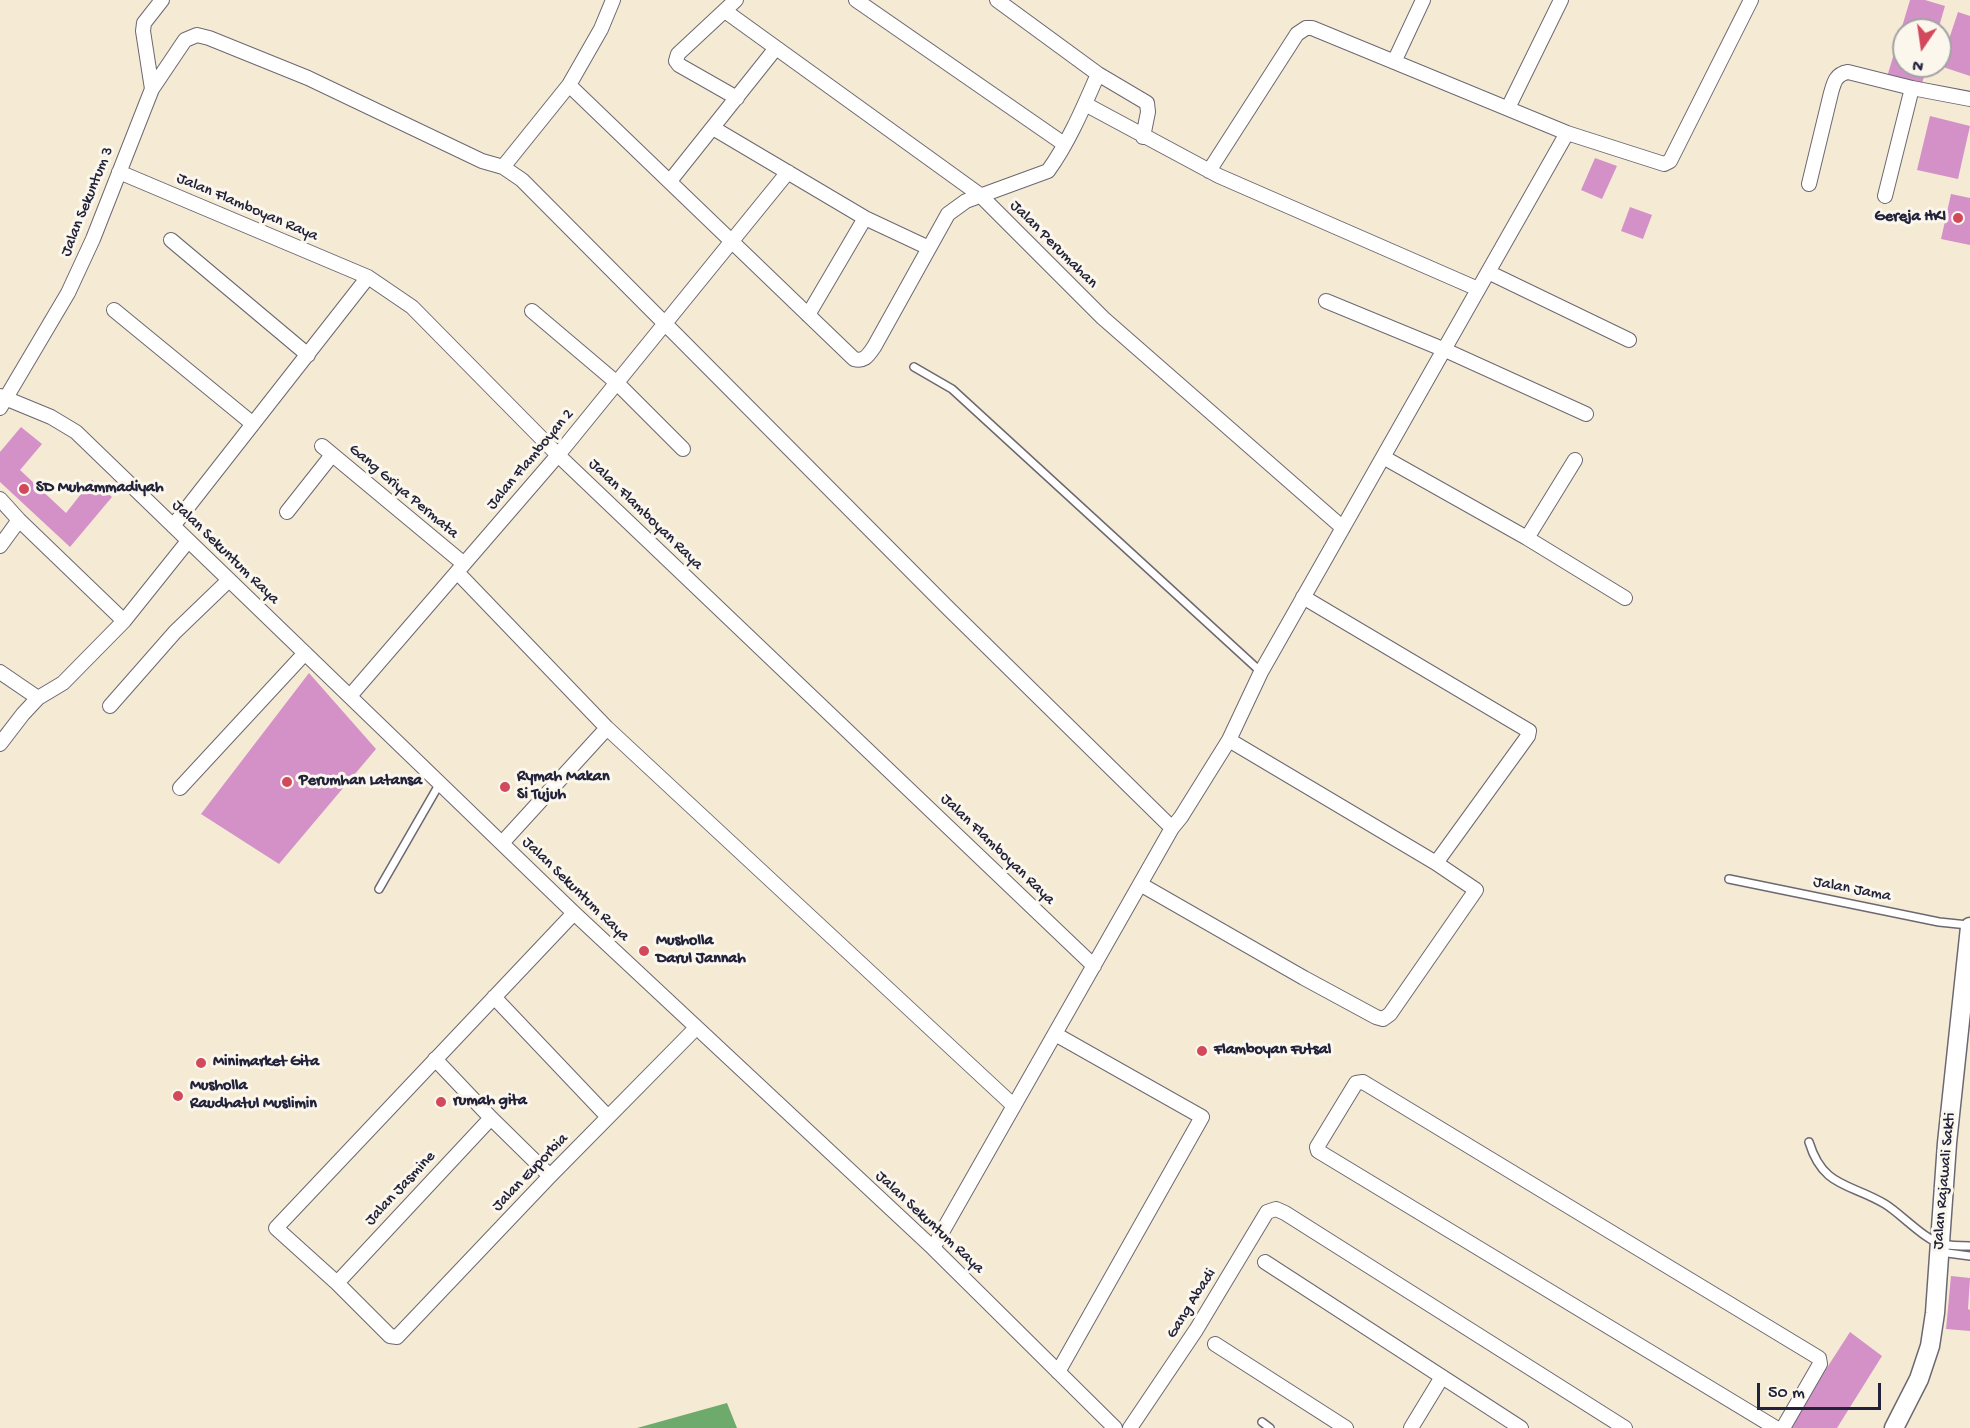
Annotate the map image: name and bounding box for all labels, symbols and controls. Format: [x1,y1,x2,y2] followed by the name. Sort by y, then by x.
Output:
[1892,18,1952,78] north arrow
[1911,54,1926,75] text: N
[57,144,119,260] street label: Jalan Sekuntum 3
[173,169,321,247] street label: Jalan Flamboyan Raya
[1005,197,1101,293] street label: Jalan Perumahan
[1875,208,1946,228] place label: Gereja HKI
[1951,211,1965,225] marker: Gereja HKI
[483,406,579,514] street label: Jalan Flamboyan 2
[344,440,462,544] street label: Gang Griya Permata
[584,455,706,575] street label: Jalan Flamboyan Raya
[36,479,164,499] place label: SD Muhammadiyah
[17,482,31,496] marker: SD Muhammadiyah
[167,497,283,609] street label: Jalan Sekuntum Raya
[517,768,609,806] place label: Rymah Makan Si Tujuh
[299,772,422,792] place label: Perumhan Latansa
[280,775,294,789] marker: Perumhan Latansa
[498,780,512,794] marker: Rymah Makan Si Tujuh
[936,790,1058,910] street label: Jalan Flamboyan Raya
[517,834,633,946] street label: Jalan Sekuntum Raya
[1812,873,1892,907] street label: Jalan Jama
[656,932,746,970] place label: Musholla Darul Jannah
[637,944,651,958] marker: Musholla Darul Jannah
[1214,1041,1331,1061] place label: Flamboyan Futsal
[1195,1044,1209,1058] marker: Flamboyan Futsal
[213,1053,319,1073] place label: Minimarket Gita
[194,1056,208,1070] marker: Minimarket Gita
[190,1077,317,1115] place label: Musholla Raudhatul Muslimin
[171,1089,185,1103] marker: Musholla Raudhatul Muslimin
[453,1092,527,1112] place label: rumah gita
[434,1095,448,1109] marker: rumah gita
[1929,1112,1961,1250] street label: Jalan Rajawali Sakti
[489,1130,573,1216] street label: Jalan Euporbia
[362,1148,440,1230] street label: Jalan Jasmine
[870,1167,988,1279] street label: Jalan Sekuntum Raya
[1163,1265,1221,1343] street label: Gang Abadi
[1760,1371,1884,1409] scale bar
[1768,1383,1805,1404] text: 50 m

